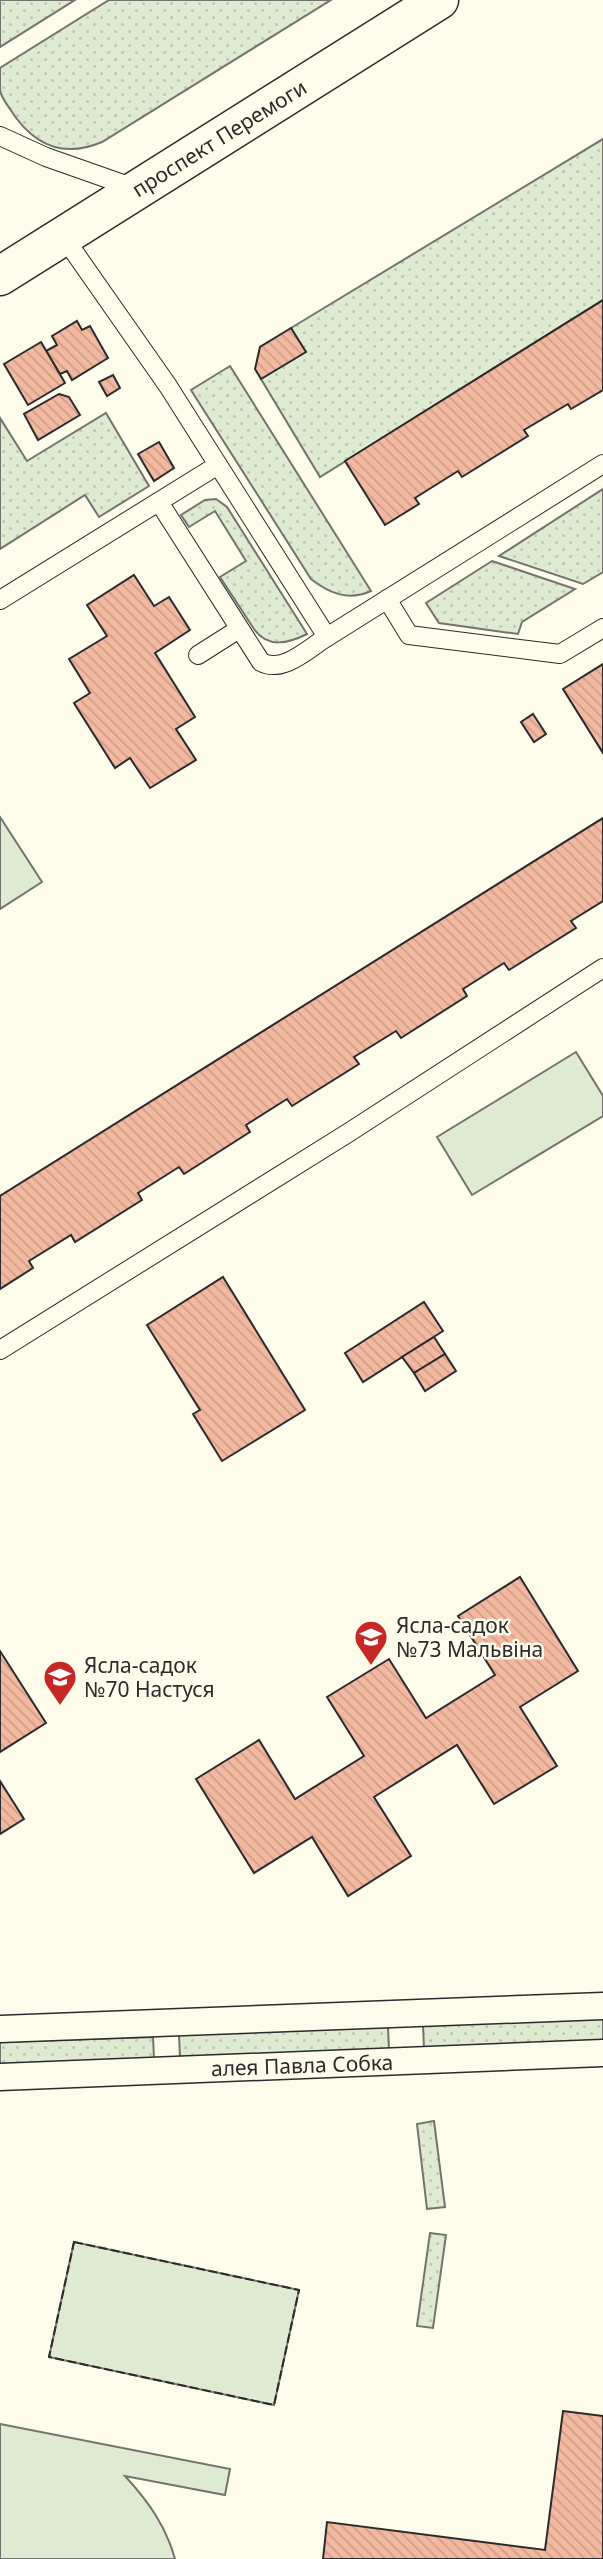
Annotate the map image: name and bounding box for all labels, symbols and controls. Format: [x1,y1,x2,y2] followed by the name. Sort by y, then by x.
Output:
[126,73,312,203] street label: проспект Перемоги
[396,1611,543,1663] place label: Ясла-садок №73 Мальвіна
[352,1618,390,1667] school or university icon: Ясла-садок №73 Мальвіна
[84,1651,215,1703] place label: Ясла-садок №70 Настуся
[41,1658,79,1707] school or university icon: Ясла-садок №70 Настуся
[210,2048,394,2082] street label: алея Павла Собка

